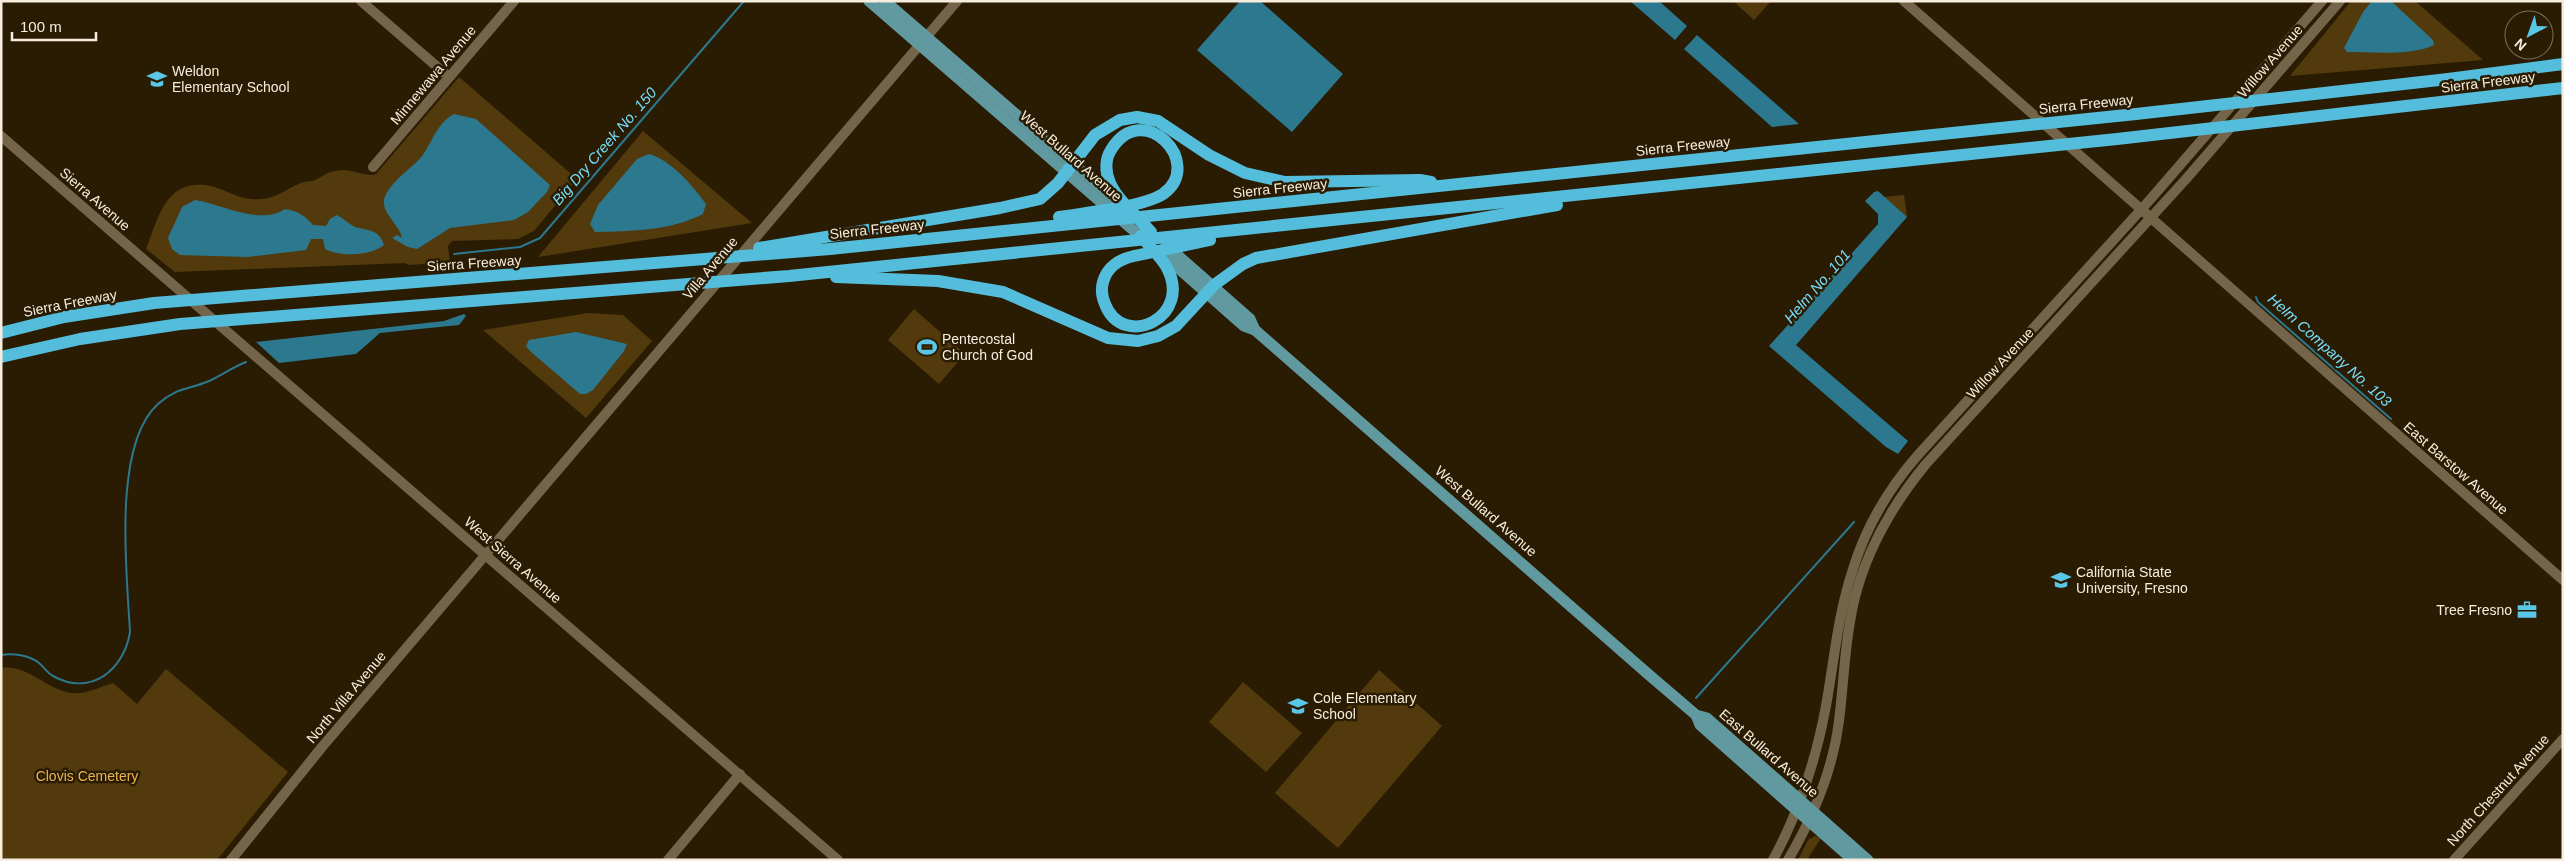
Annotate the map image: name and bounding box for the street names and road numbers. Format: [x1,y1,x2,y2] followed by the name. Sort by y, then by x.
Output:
[2234,21,2306,101] street label: Willow Avenue
[387,22,479,128] street label: Minnewawa Avenue
[2440,68,2536,96] street label: Sierra Freeway
[2038,91,2134,117] street label: Sierra Freeway
[1017,107,1125,205] street label: West Bullard Avenue
[1635,133,1731,159] street label: Sierra Freeway
[57,164,133,234] street label: Sierra Avenue
[1232,175,1328,201] street label: Sierra Freeway
[829,216,925,242] street label: Sierra Freeway
[679,233,741,302] street label: Villa Avenue
[426,252,522,274] street label: Sierra Freeway
[22,286,118,320] street label: Sierra Freeway
[1963,324,2037,402] street label: Willow Avenue
[2401,418,2512,518] street label: East Barstow Avenue
[1432,462,1540,560] street label: West Bullard Avenue
[461,514,565,607] street label: West Sierra Avenue
[303,648,389,746] street label: North Villa Avenue
[1716,706,1822,800] street label: East Bullard Avenue
[2444,731,2552,849] street label: North Chestnut Avenue

